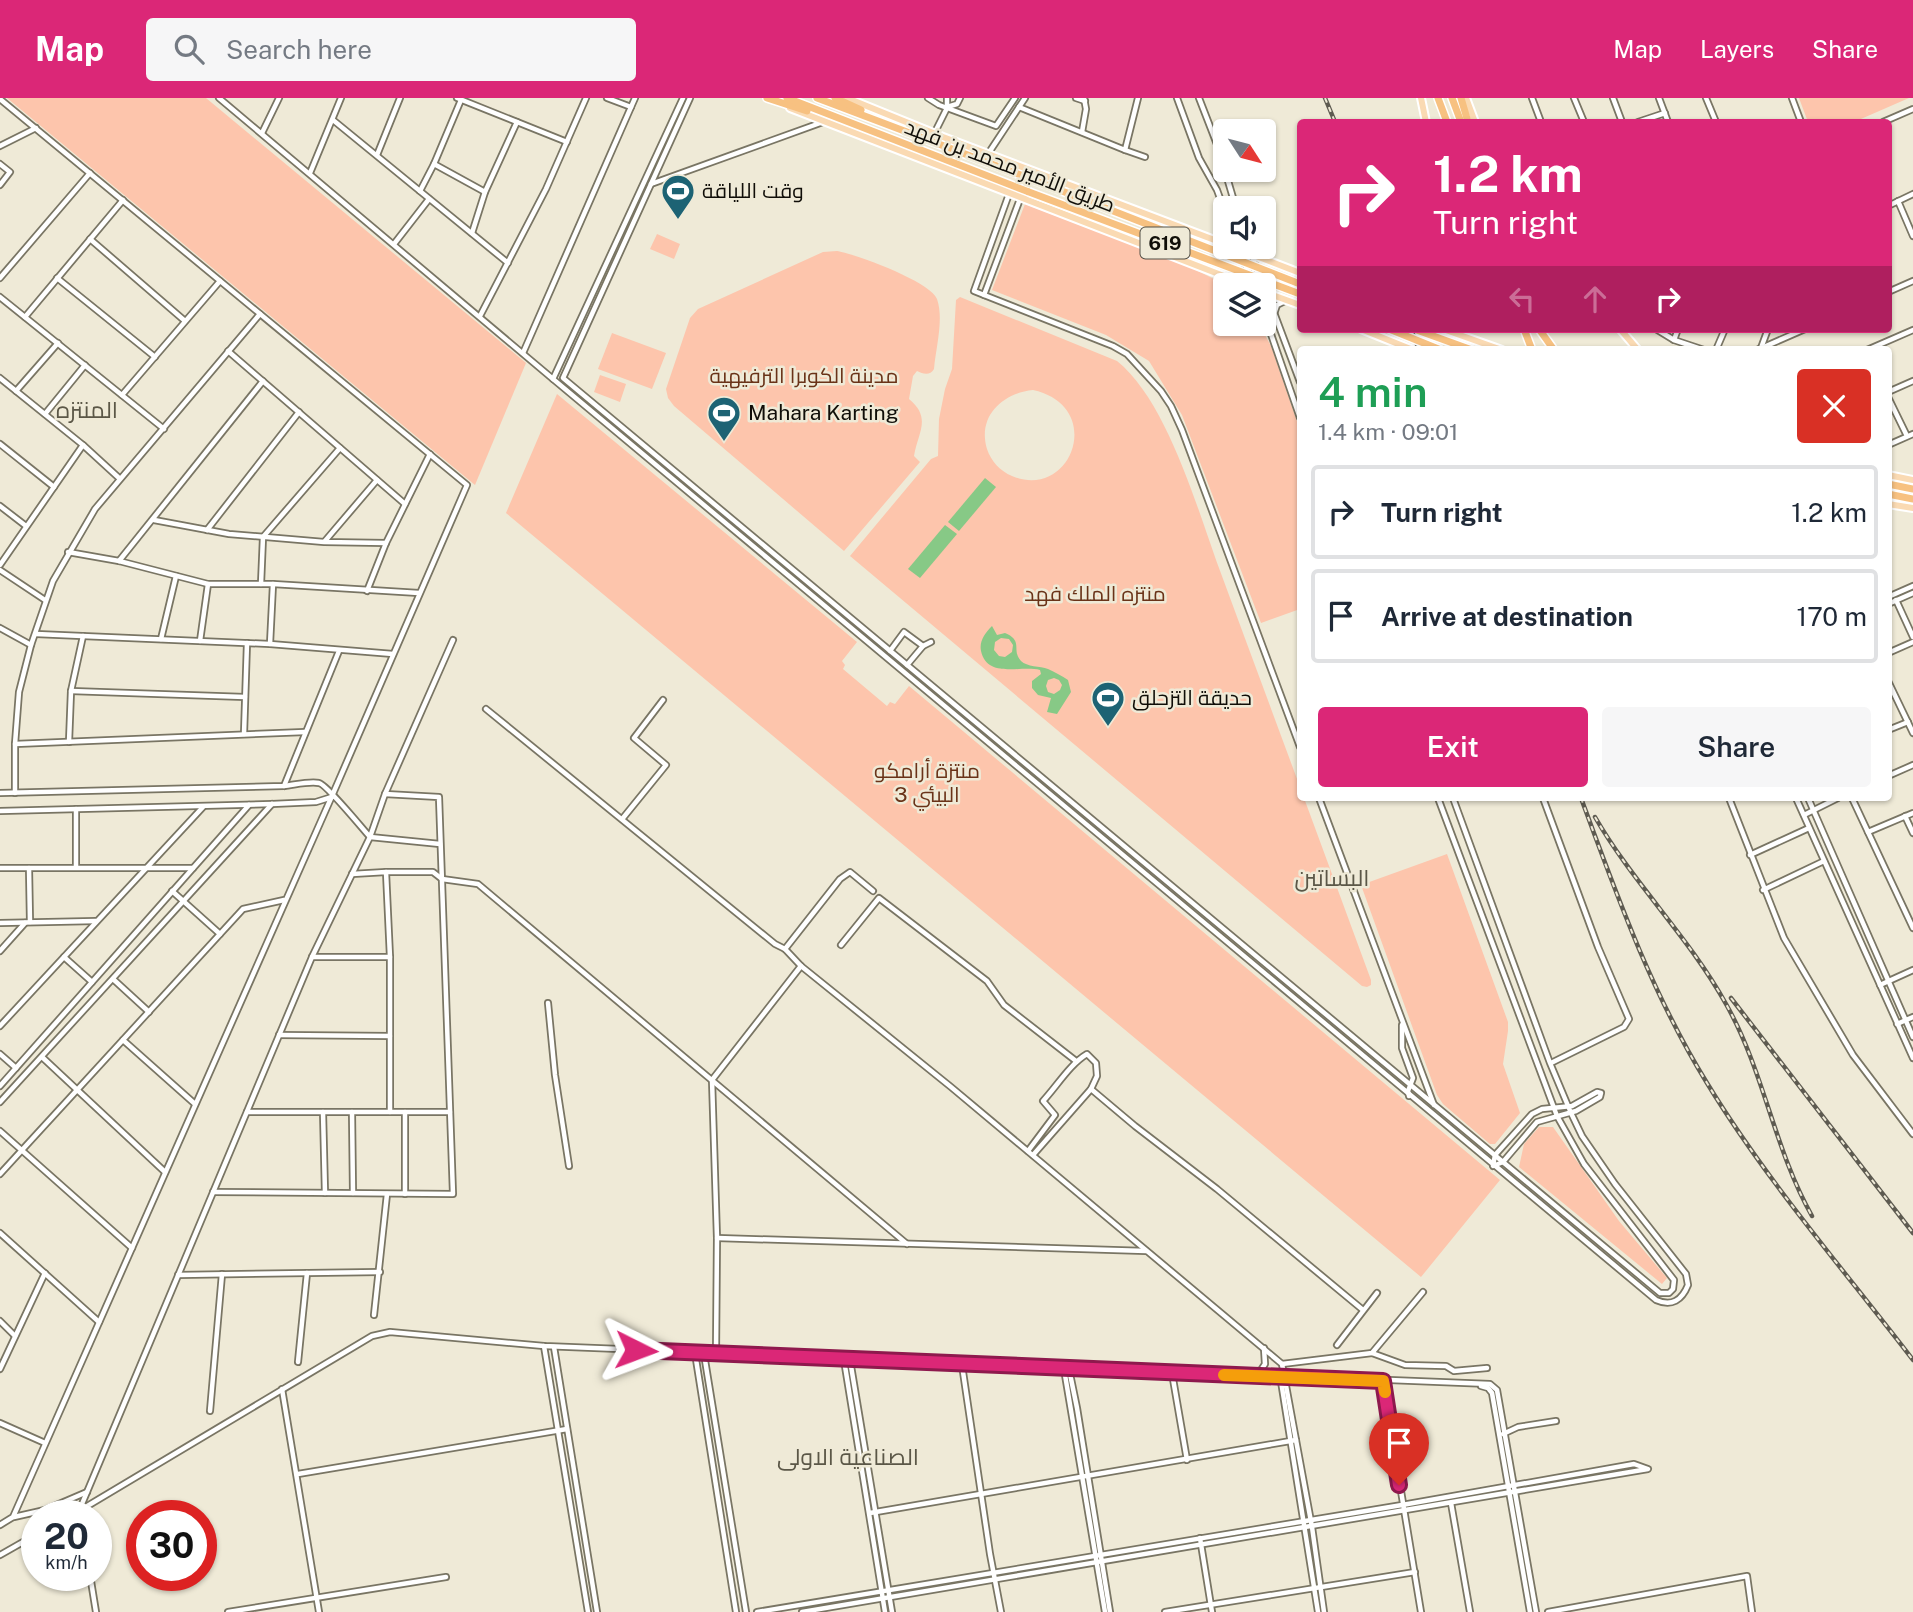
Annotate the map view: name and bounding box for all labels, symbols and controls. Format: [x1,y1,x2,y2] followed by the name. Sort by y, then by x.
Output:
[146,18,636,81] search box
[35,30,104,68] text: Map
[170,30,208,68] icon: search
[226,34,372,65] text: Search here
[1613,35,1662,63] text: Map
[1700,35,1774,63] text: Layers
[1812,35,1878,63] text: Share
[901,114,1119,218] street label: طريق الأمير محمد بن فهد
[1213,119,1276,182] north arrow
[1213,119,1276,336] map controls
[1433,145,1583,203] text: 1.2 km
[1318,147,1409,238] icon: right
[659,172,697,221] sports icon: وقت اللياقة
[702,178,804,203] place label: وقت اللياقة
[1213,196,1276,259] button: sound
[1433,204,1578,241] text: Turn right
[1140,228,1190,258] road number: 619
[1213,273,1276,336] button: layers
[1503,280,1541,318] icon: left
[1576,280,1614,318] icon: ahead
[1649,280,1687,318] icon: right
[710,363,898,389] park label: مدينة الكوبرا الترفيهية
[1318,367,1427,416] text: 4 min
[1797,369,1871,443] button: close
[705,394,743,443] sports icon: Mahara Karting
[56,396,118,423] district label: المنتزه
[748,400,899,425] place label: Mahara Karting
[1318,418,1458,445] text: 1.4 km · 09:01
[1322,493,1360,531] icon: right
[1381,497,1503,528] text: Turn right
[1791,497,1867,528] text: 1.2 km
[1024,581,1166,607] park label: منتزه الملك فهد
[1322,597,1360,635] icon: arrive
[1381,601,1633,632] text: Arrive at destination
[1797,601,1867,632] text: 170 m
[1089,679,1127,728] sports icon: حديقة التزحلق
[1132,685,1252,711] place label: حديقة التزحلق
[1318,707,1588,787] button: Exit
[1602,707,1871,787] button: Share
[874,758,980,811] park label: منتزة أرامكو البيئي 3
[1295,864,1369,892] district label: البساتين
[599,1313,673,1387] position arrow
[1369,1413,1429,1485] pin
[1380,1424,1418,1462] icon: arrive
[777,1443,919,1471] district label: الصناعية الاولى
[126,1500,217,1591] speed limit sign: 30
[44,1516,89,1557] text: 20
[45,1552,88,1573] text: km/h

